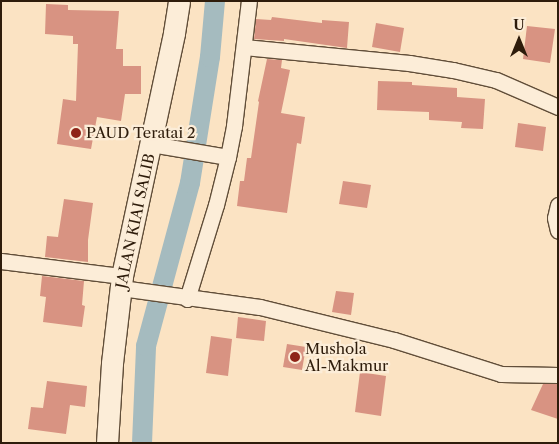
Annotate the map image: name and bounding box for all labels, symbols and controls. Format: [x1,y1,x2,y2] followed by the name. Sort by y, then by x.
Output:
[494,15,544,65] north arrow
[513,16,525,34] text: U
[86,124,196,142] place label: PAUD Teratai 2
[70,127,82,139] marker: PAUD Teratai 2
[112,152,158,290] street label: JALAN KIAI SALIB
[305,339,388,374] place label: Mushola Al-Makmur
[289,351,301,363] marker: Mushola Al-Makmur

